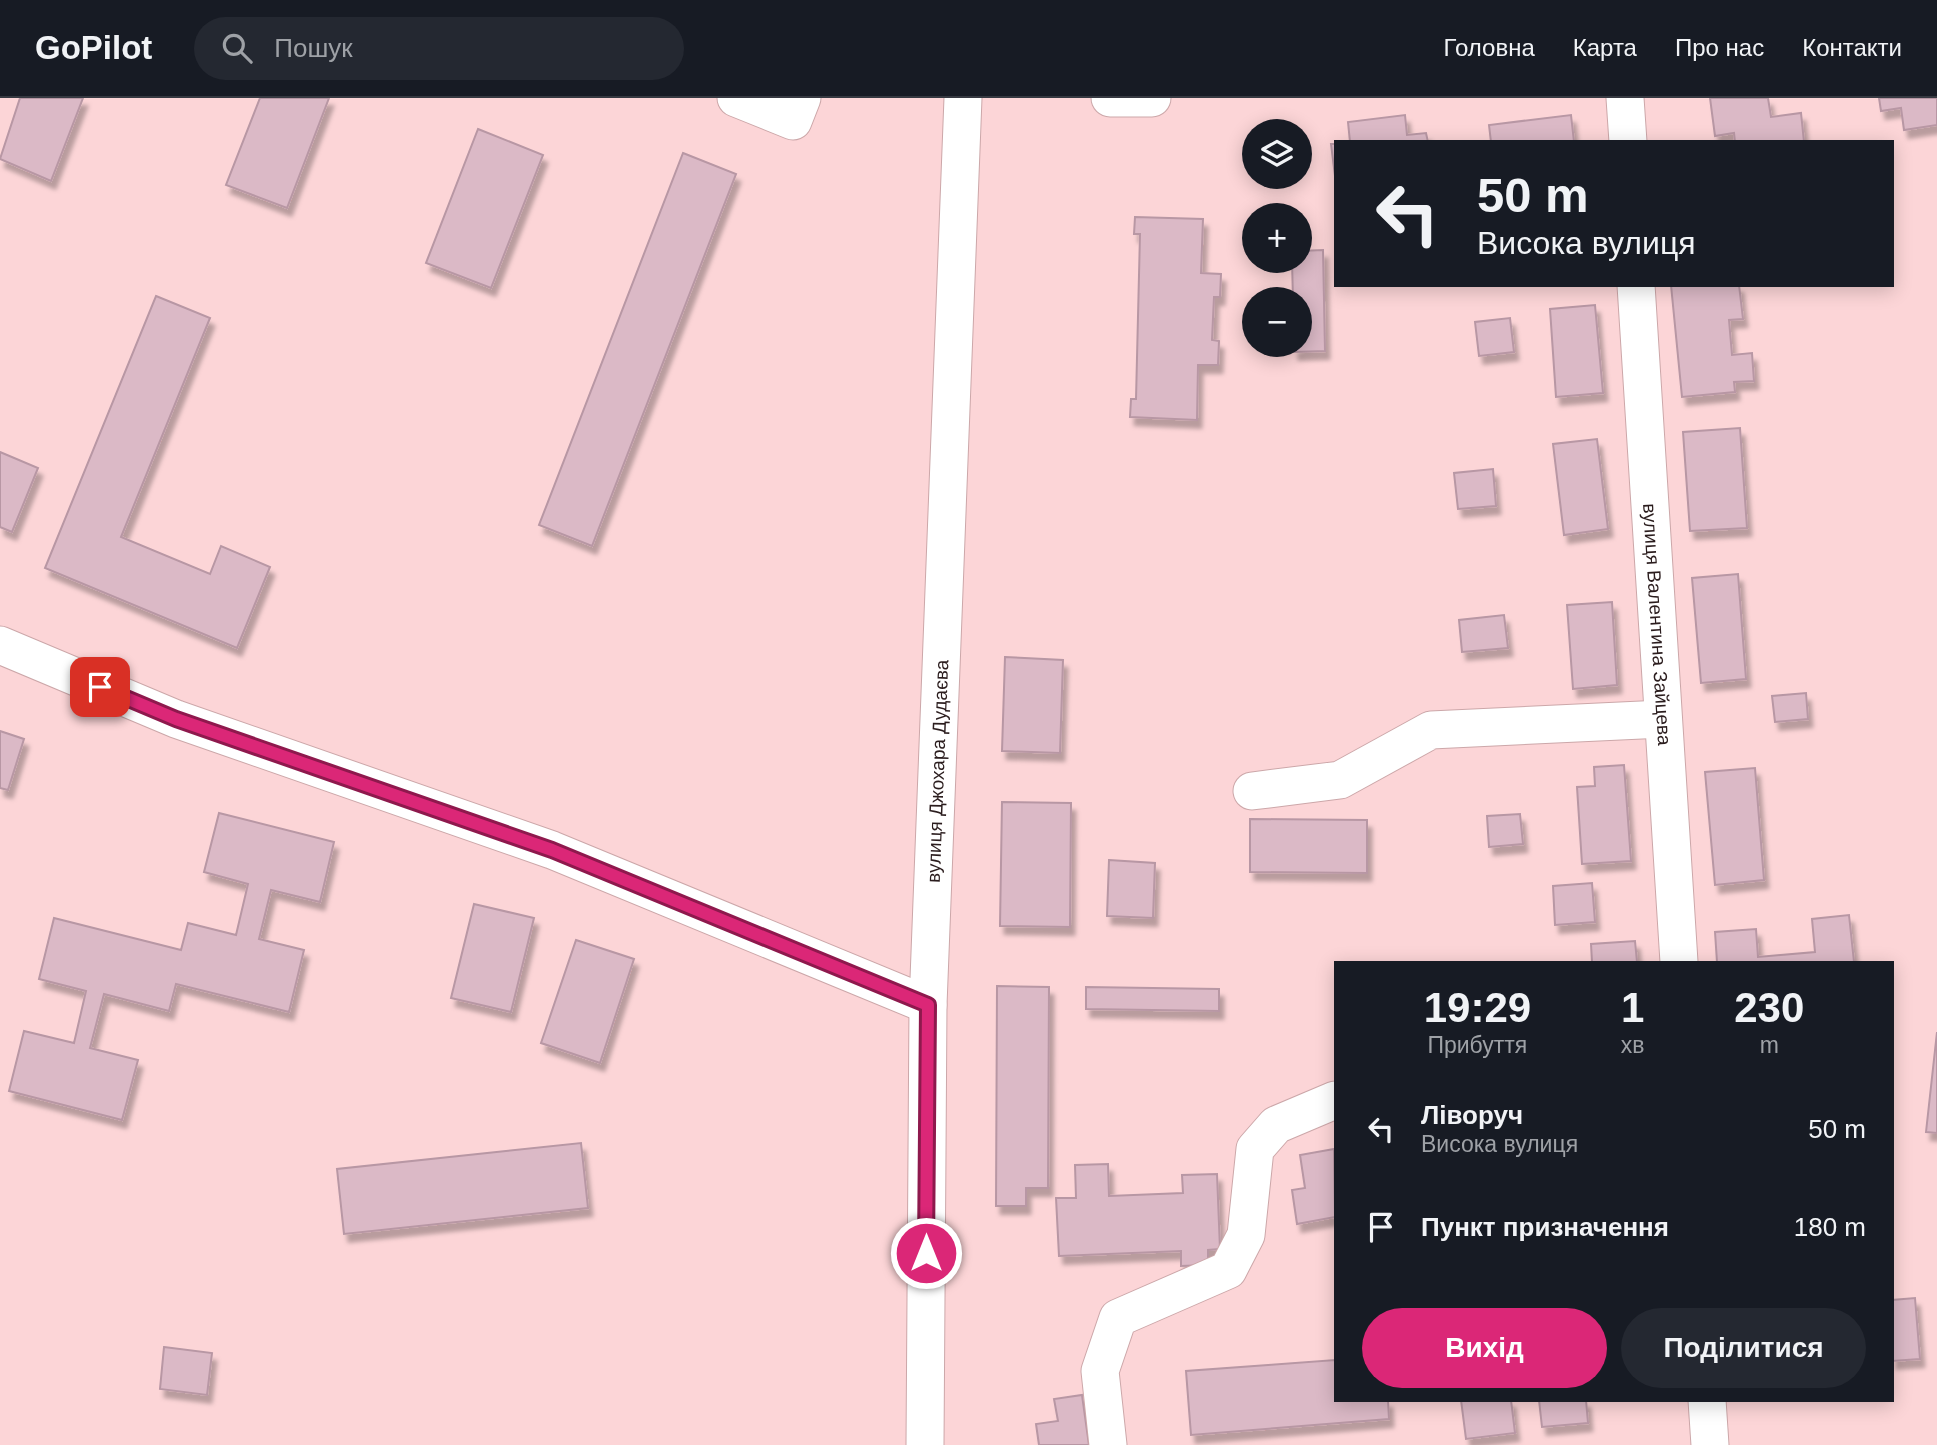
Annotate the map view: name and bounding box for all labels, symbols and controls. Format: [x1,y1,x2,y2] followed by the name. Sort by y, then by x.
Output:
[194,17,684,80] search box
[35,29,152,66] text: GoPilot
[218,29,256,67] icon: search
[274,33,353,63] text: Пошук
[1444,34,1535,61] text: Головна
[1573,34,1637,61] text: Карта
[1675,34,1764,61] text: Про нас
[1802,34,1902,61] text: Контакти
[1242,119,1312,357] map controls
[1242,119,1312,189] button: layers
[1362,168,1453,259] icon: left
[1477,168,1589,222] text: 50 m
[1242,203,1312,273] button: +
[1477,225,1696,261] text: Висока вулиця
[1242,287,1312,357] button: −
[1639,503,1676,746] street label: вулиця Валентина Зайцева
[70,657,130,717] pin
[922,659,952,883] street label: вулиця Джохара Дудаєва
[81,668,119,706] icon: arrive
[1424,984,1531,1031] text: 19:29
[1621,984,1644,1031] text: 1
[1734,984,1804,1031] text: 230
[1427,1032,1527,1058] text: Прибуття
[1621,1032,1645,1058] text: хв
[1760,1032,1779,1058] text: m
[1421,1100,1523,1130] text: Ліворуч
[1362,1110,1400,1148] icon: left
[1808,1114,1866,1144] text: 50 m
[1421,1131,1578,1157] text: Висока вулиця
[1362,1208,1400,1246] icon: arrive
[1421,1212,1669,1242] text: Пункт призначення
[1794,1212,1866,1242] text: 180 m
[889,1216,963,1290] position arrow
[1362,1308,1607,1388] button: Вихід
[1621,1308,1866,1388] button: Поділитися

